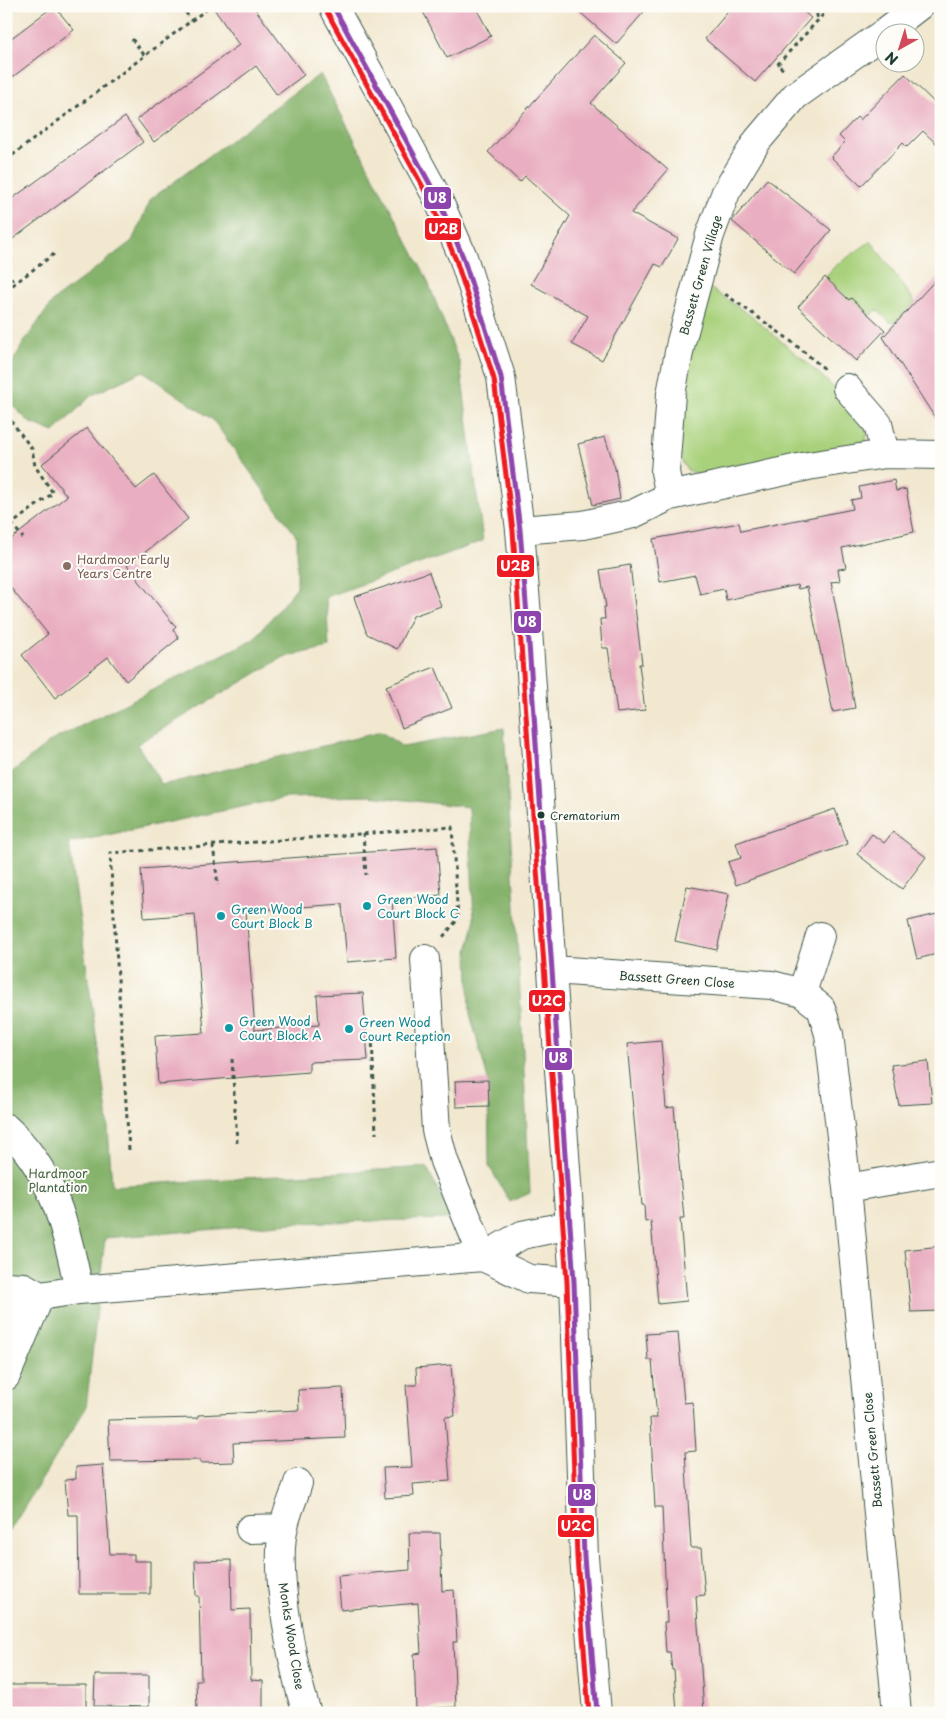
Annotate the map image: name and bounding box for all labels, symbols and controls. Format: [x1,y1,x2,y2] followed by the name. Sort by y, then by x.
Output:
[874,22,924,72] north arrow
[881,47,902,70] text: N
[423,186,452,210] line badge: U8
[427,187,447,208] text: U8
[674,213,726,337] street label: Bassett Green Village
[424,217,462,241] line badge: U2B
[428,218,458,239] text: U2B
[77,550,170,582] place label: Hardmoor Early Years Centre
[496,554,535,578] line badge: U2B
[500,555,530,576] text: U2B
[61,560,73,572] marker: Hardmoor Early Years Centre
[513,610,542,634] line badge: U8
[517,611,537,632] text: U8
[550,807,620,824] place label: Crematorium
[536,810,546,820] marker: Crematorium
[377,890,459,922] place label: Green Wood Court Block C
[231,900,313,932] place label: Green Wood Court Block B
[361,900,373,912] marker: Green Wood Court Block C
[215,910,227,922] marker: Green Wood Court Block B
[618,966,736,992] street label: Bassett Green Close
[528,989,566,1013] line badge: U2C
[532,990,562,1011] text: U2C
[239,1012,321,1044] place label: Green Wood Court Block A
[359,1013,451,1045] place label: Green Wood Court Reception
[223,1022,235,1034] marker: Green Wood Court Block A
[343,1023,355,1035] marker: Green Wood Court Reception
[544,1047,573,1071] line badge: U8
[548,1047,568,1068] text: U8
[28,1164,88,1196] park label: Hardmoor Plantation
[858,1391,886,1509] street label: Bassett Green Close
[567,1483,596,1507] line badge: U8
[572,1484,592,1505] text: U8
[557,1514,595,1538] line badge: U2C
[561,1515,591,1536] text: U2C
[275,1581,309,1691] street label: Monks Wood Close

